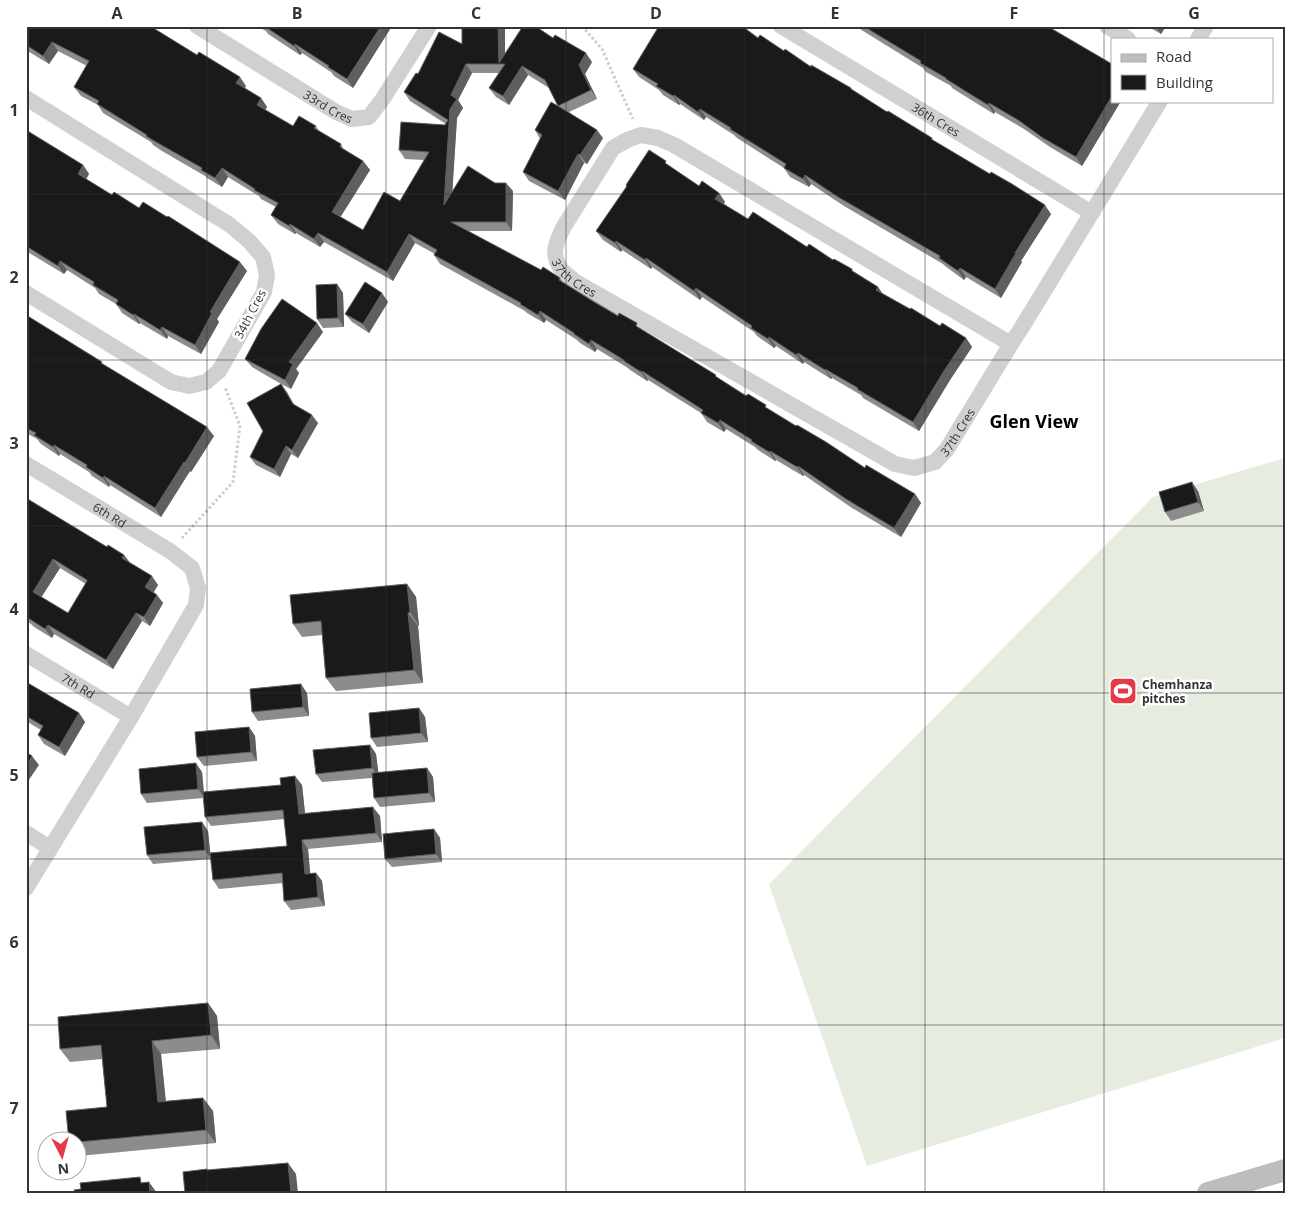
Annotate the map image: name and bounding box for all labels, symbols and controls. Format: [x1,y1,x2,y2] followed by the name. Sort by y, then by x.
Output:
[111,2,123,24] text: A
[292,2,302,24] text: B
[471,2,481,24] text: C
[650,2,662,24] text: D
[831,2,840,24] text: E
[1010,2,1018,24] text: F
[1188,2,1200,24] text: G
[1111,38,1274,102] legend
[1156,46,1192,66] text: Road
[1156,72,1213,92] text: Building
[301,86,356,127] street label: 33rd Cres
[909,98,964,140] street label: 36th Cres
[9,99,19,121] text: 1
[548,256,600,301] street label: 37th Cres
[9,266,19,288] text: 2
[230,286,270,342] street label: 34th Cres
[936,405,979,460] street label: 37th Cres
[990,409,1079,433] district label: Glen View
[9,432,19,454] text: 3
[90,498,130,531] street label: 6th Rd
[9,598,19,620] text: 4
[58,669,98,702] street label: 7th Rd
[1108,676,1138,706] sports icon: Chemhanza pitches
[1142,676,1213,707] place label: Chemhanza pitches
[9,764,19,786] text: 5
[9,931,19,953] text: 6
[9,1097,19,1119] text: 7
[38,1132,88,1182] north arrow
[57,1159,70,1179] text: N

